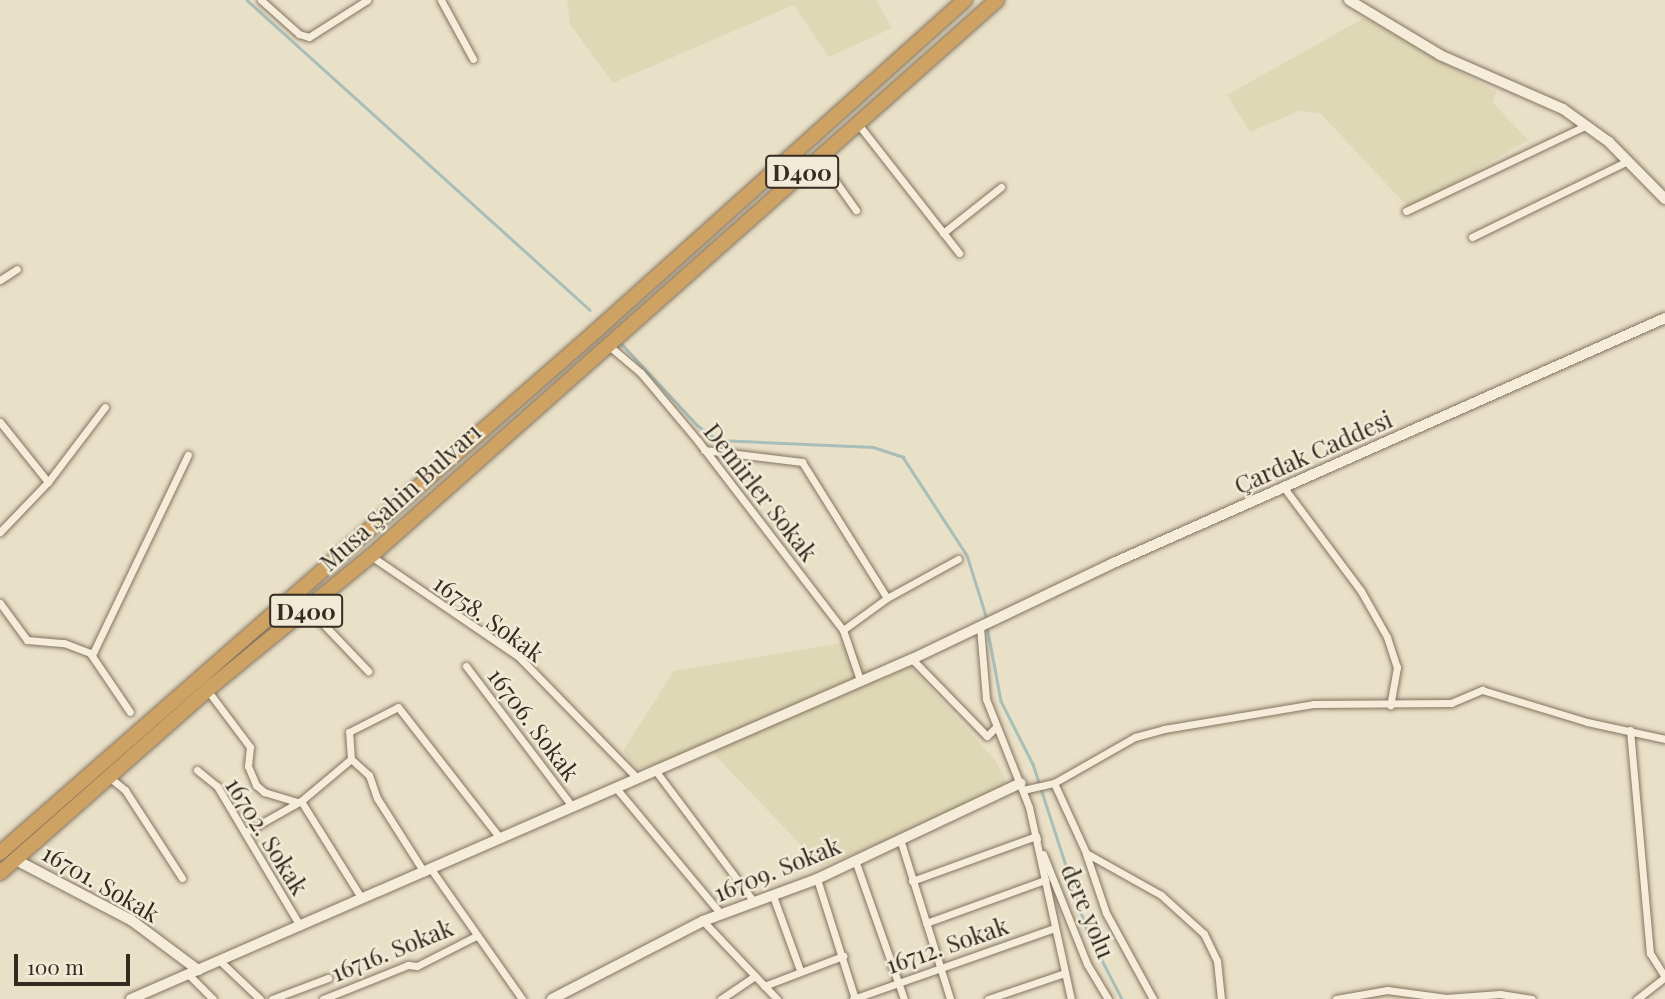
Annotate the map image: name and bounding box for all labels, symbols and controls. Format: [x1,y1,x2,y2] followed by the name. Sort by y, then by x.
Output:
[764,153,840,192] road number: D400
[1229,404,1397,500] street label: Çardak Caddesi
[314,417,486,577] street label: Musa Şahin Bulvarı
[698,417,824,567] street label: Demirler Sokak
[428,568,550,668] street label: 16758. Sokak
[268,592,344,631] road number: D400
[482,662,586,786] street label: 16706. Sokak
[220,772,314,900] street label: 16702. Sokak
[710,831,844,907] street label: 16709. Sokak
[37,838,165,928] street label: 16701. Sokak
[1055,859,1121,963] street label: dere yolu
[882,911,1012,979] street label: 16712. Sokak
[327,913,457,987] street label: 16716. Sokak
[18,940,133,984] scale bar
[27,952,84,980] text: 100 m

